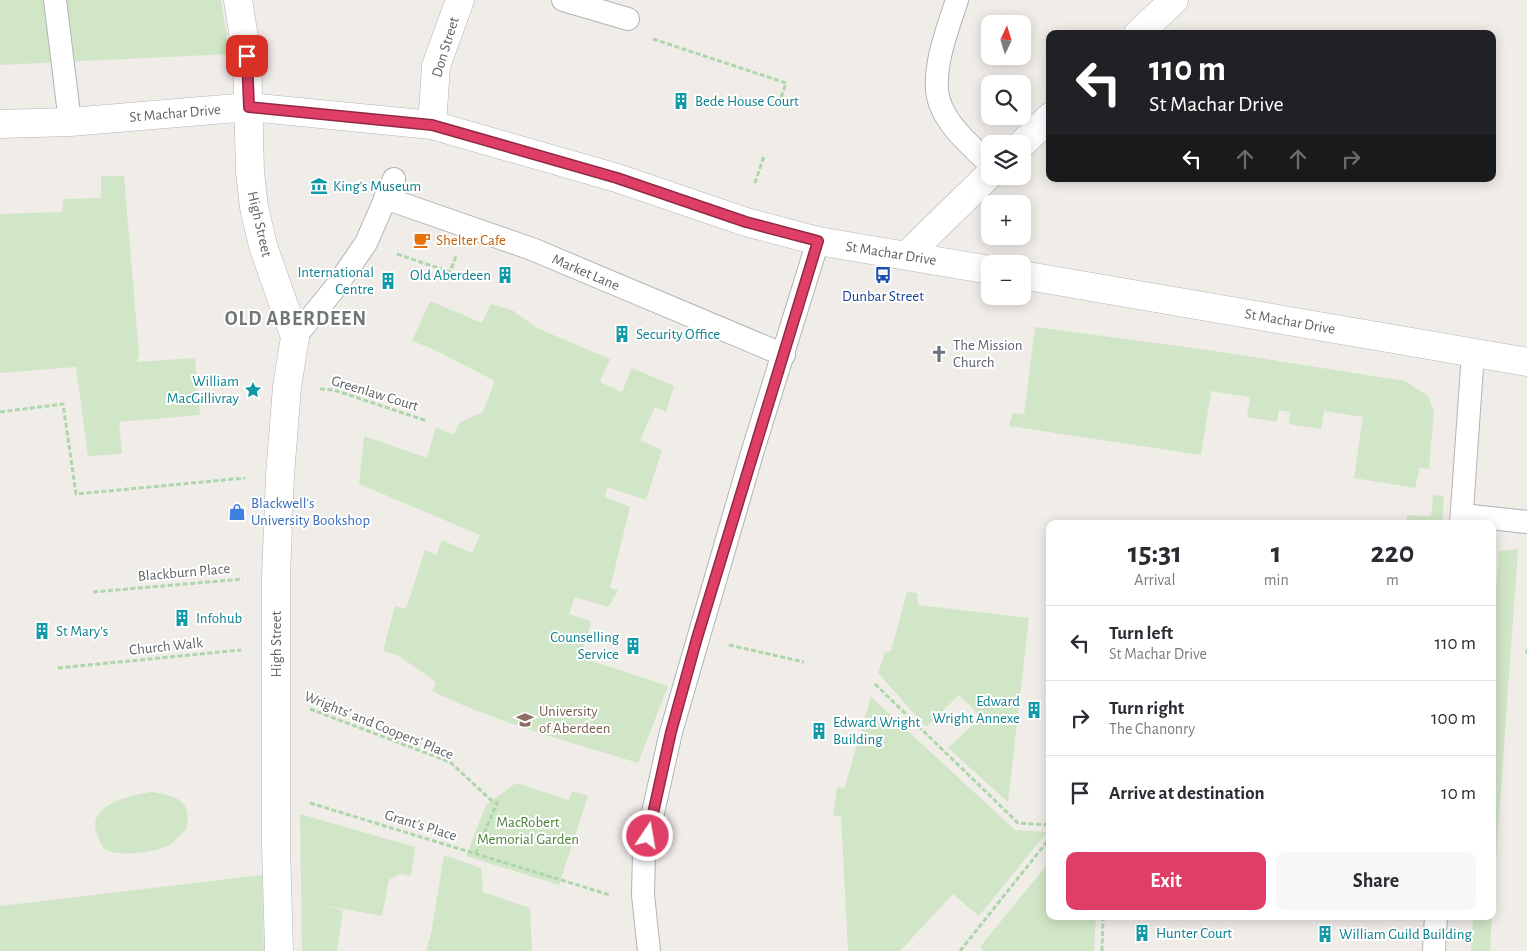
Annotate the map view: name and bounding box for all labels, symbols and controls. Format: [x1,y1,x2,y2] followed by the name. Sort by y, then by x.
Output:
[429,15,462,79] street label: Don Street
[981,15,1031,65] north arrow
[981,15,1031,305] map controls
[226,35,268,77] pin
[233,42,261,70] icon: arrive
[1066,50,1131,115] icon: left
[1149,52,1226,87] text: 110 m
[981,75,1031,125] button: search
[671,91,691,111] building icon: Bede House Court
[1149,93,1284,115] text: St Machar Drive
[695,94,799,109] place label: Bede House Court
[129,102,222,125] street label: St Machar Drive
[981,135,1031,185] button: layers
[1178,145,1206,173] icon: left
[1231,145,1259,173] icon: ahead
[1284,145,1312,173] icon: ahead
[1337,145,1365,173] icon: right
[309,176,329,196] museum icon: King's Museum
[333,179,421,194] place label: King's Museum
[245,190,274,259] street label: High Street
[981,195,1031,245] button: +
[412,230,432,250] cafe icon: Shelter Cafe
[436,233,506,248] place label: Shelter Cafe
[844,239,938,268] street label: St Machar Drive
[550,252,622,293] street label: Market Lane
[981,255,1031,305] button: −
[297,265,374,297] place label: International Centre
[495,265,515,285] building icon: Old Aberdeen
[873,265,893,285] bus stop icon: Dunbar Street
[410,268,491,283] place label: Old Aberdeen
[378,271,398,291] building icon: International Centre
[842,289,924,304] place label: Dunbar Street
[1243,306,1337,337] street label: St Machar Drive
[225,309,367,329] district label: OLD ABERDEEN
[612,324,632,344] building icon: Security Office
[636,327,720,342] place label: Security Office
[953,338,1023,370] place label: The Mission Church
[929,344,949,364] church icon: The Mission Church
[330,373,420,414] street label: Greenlaw Court
[167,374,240,406] place label: William MacGillivray
[243,380,263,400] place icon: William MacGillivray
[251,496,370,528] place label: Blackwell's University Bookshop
[227,502,247,522] shop icon: Blackwell's University Bookshop
[1128,538,1182,568] text: 15:31
[1271,538,1282,568] text: 1
[1370,538,1414,568] text: 220
[137,561,231,584] street label: Blackburn Place
[1134,572,1175,588] text: Arrival
[1264,572,1289,588] text: min
[1386,572,1399,588] text: m
[172,608,192,628] building icon: Infohub
[269,610,284,677] street label: High Street
[196,611,243,626] place label: Infohub
[32,621,52,641] building icon: St Mary's
[56,624,108,639] place label: St Mary's
[1109,624,1173,643] text: Turn left
[1066,629,1094,657] icon: left
[550,630,620,662] place label: Counselling Service
[1435,634,1476,653] text: 110 m
[128,635,204,658] street label: Church Walk
[623,636,643,656] building icon: Counselling Service
[1109,646,1207,662] text: St Machar Drive
[302,689,456,762] street label: Wrights' and Coopers' Place
[932,694,1020,726] place label: Edward Wright Annexe
[1109,699,1184,718] text: Turn right
[1024,700,1044,720] building icon: Edward Wright Annexe
[539,704,611,736] place label: University of Aberdeen
[1066,704,1094,732] icon: right
[1431,709,1476,728] text: 100 m
[515,710,535,730] school or university icon: University of Aberdeen
[833,715,921,747] place label: Edward Wright Building
[809,721,829,741] building icon: Edward Wright Building
[1109,721,1195,737] text: The Chanonry
[1066,779,1094,807] icon: arrive
[1109,784,1265,803] text: Arrive at destination
[1441,784,1476,803] text: 10 m
[383,807,459,844] street label: Grant's Place
[621,809,673,861] position arrow
[477,815,579,847] park label: MacRobert Memorial Garden
[1066,852,1266,910] button: Exit
[1276,852,1476,910] button: Share
[1132,923,1152,943] building icon: Hunter Court
[1315,924,1335,944] building icon: William Guild Building
[1156,926,1232,941] place label: Hunter Court
[1339,927,1472,942] place label: William Guild Building

